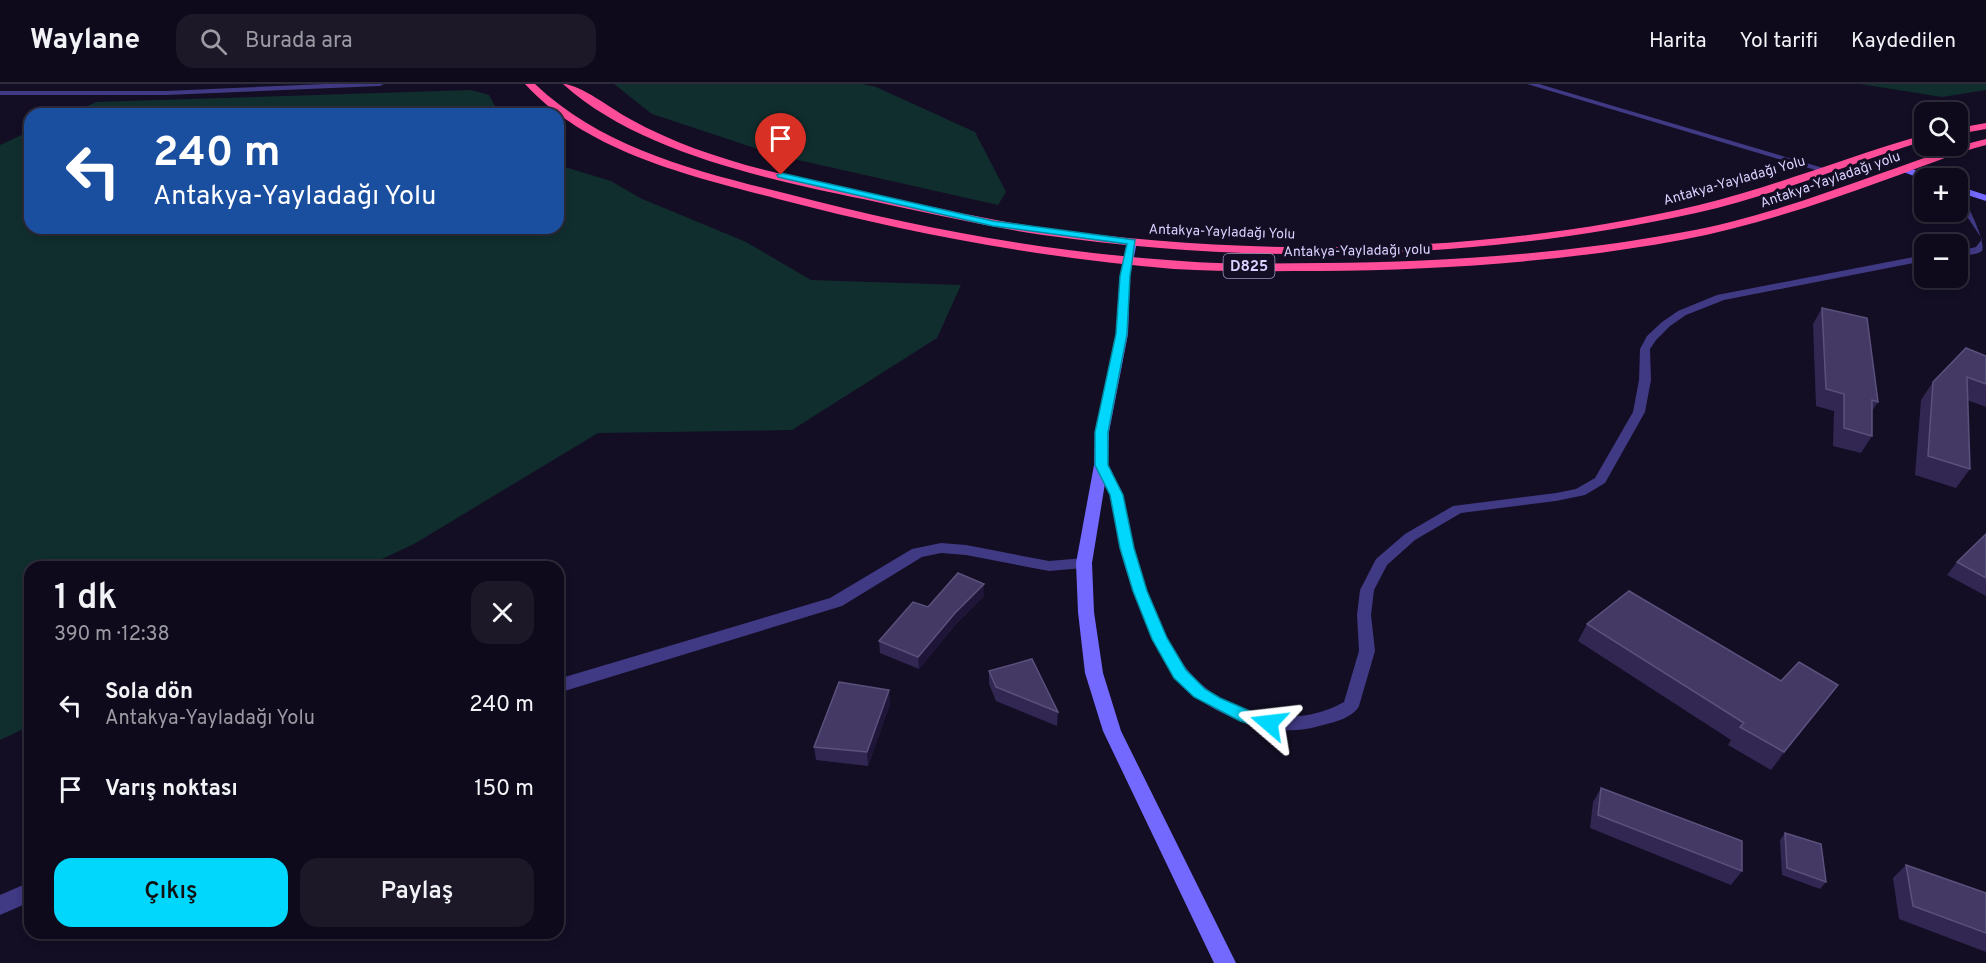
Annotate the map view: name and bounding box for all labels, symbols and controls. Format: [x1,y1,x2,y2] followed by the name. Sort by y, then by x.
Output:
[176,14,596,68] search box
[30,23,140,59] text: Waylane
[197,25,230,58] icon: search
[245,28,353,55] text: Burada ara
[1649,28,1707,55] text: Harita
[1740,28,1818,55] text: Yol tarifi
[1851,28,1956,55] text: Kaydedilen
[1914,102,1968,288] map controls
[1914,102,1968,156] button: search
[755,113,806,175] pin
[764,122,797,155] icon: arrive
[153,128,281,181] text: 240 m
[54,132,132,210] icon: left
[1758,148,1903,212] street label: Antakya-Yayladağı yolu
[1661,153,1807,210] street label: Antakya-Yayladağı Yolu
[1914,168,1968,222] button: +
[153,180,436,214] text: Antakya-Yayladağı Yolu
[1148,221,1296,244] street label: Antakya-Yayladağı Yolu
[1914,234,1968,288] button: −
[1283,242,1431,261] street label: Antakya-Yayladağı yolu
[1224,254,1274,278] road number: D825
[54,576,117,622] text: 1 dk
[471,581,534,644] button: close
[54,622,170,648] text: 390 m · 12:38
[105,679,193,706] text: Sola dön
[54,689,87,722] icon: left
[1237,691,1301,755] position arrow
[469,692,534,719] text: 240 m
[105,706,315,732] text: Antakya-Yayladağı Yolu
[54,773,87,806] icon: arrive
[105,776,238,803] text: Varış noktası
[474,776,534,803] text: 150 m
[54,858,288,927] button: Çıkış
[300,858,534,927] button: Paylaş

